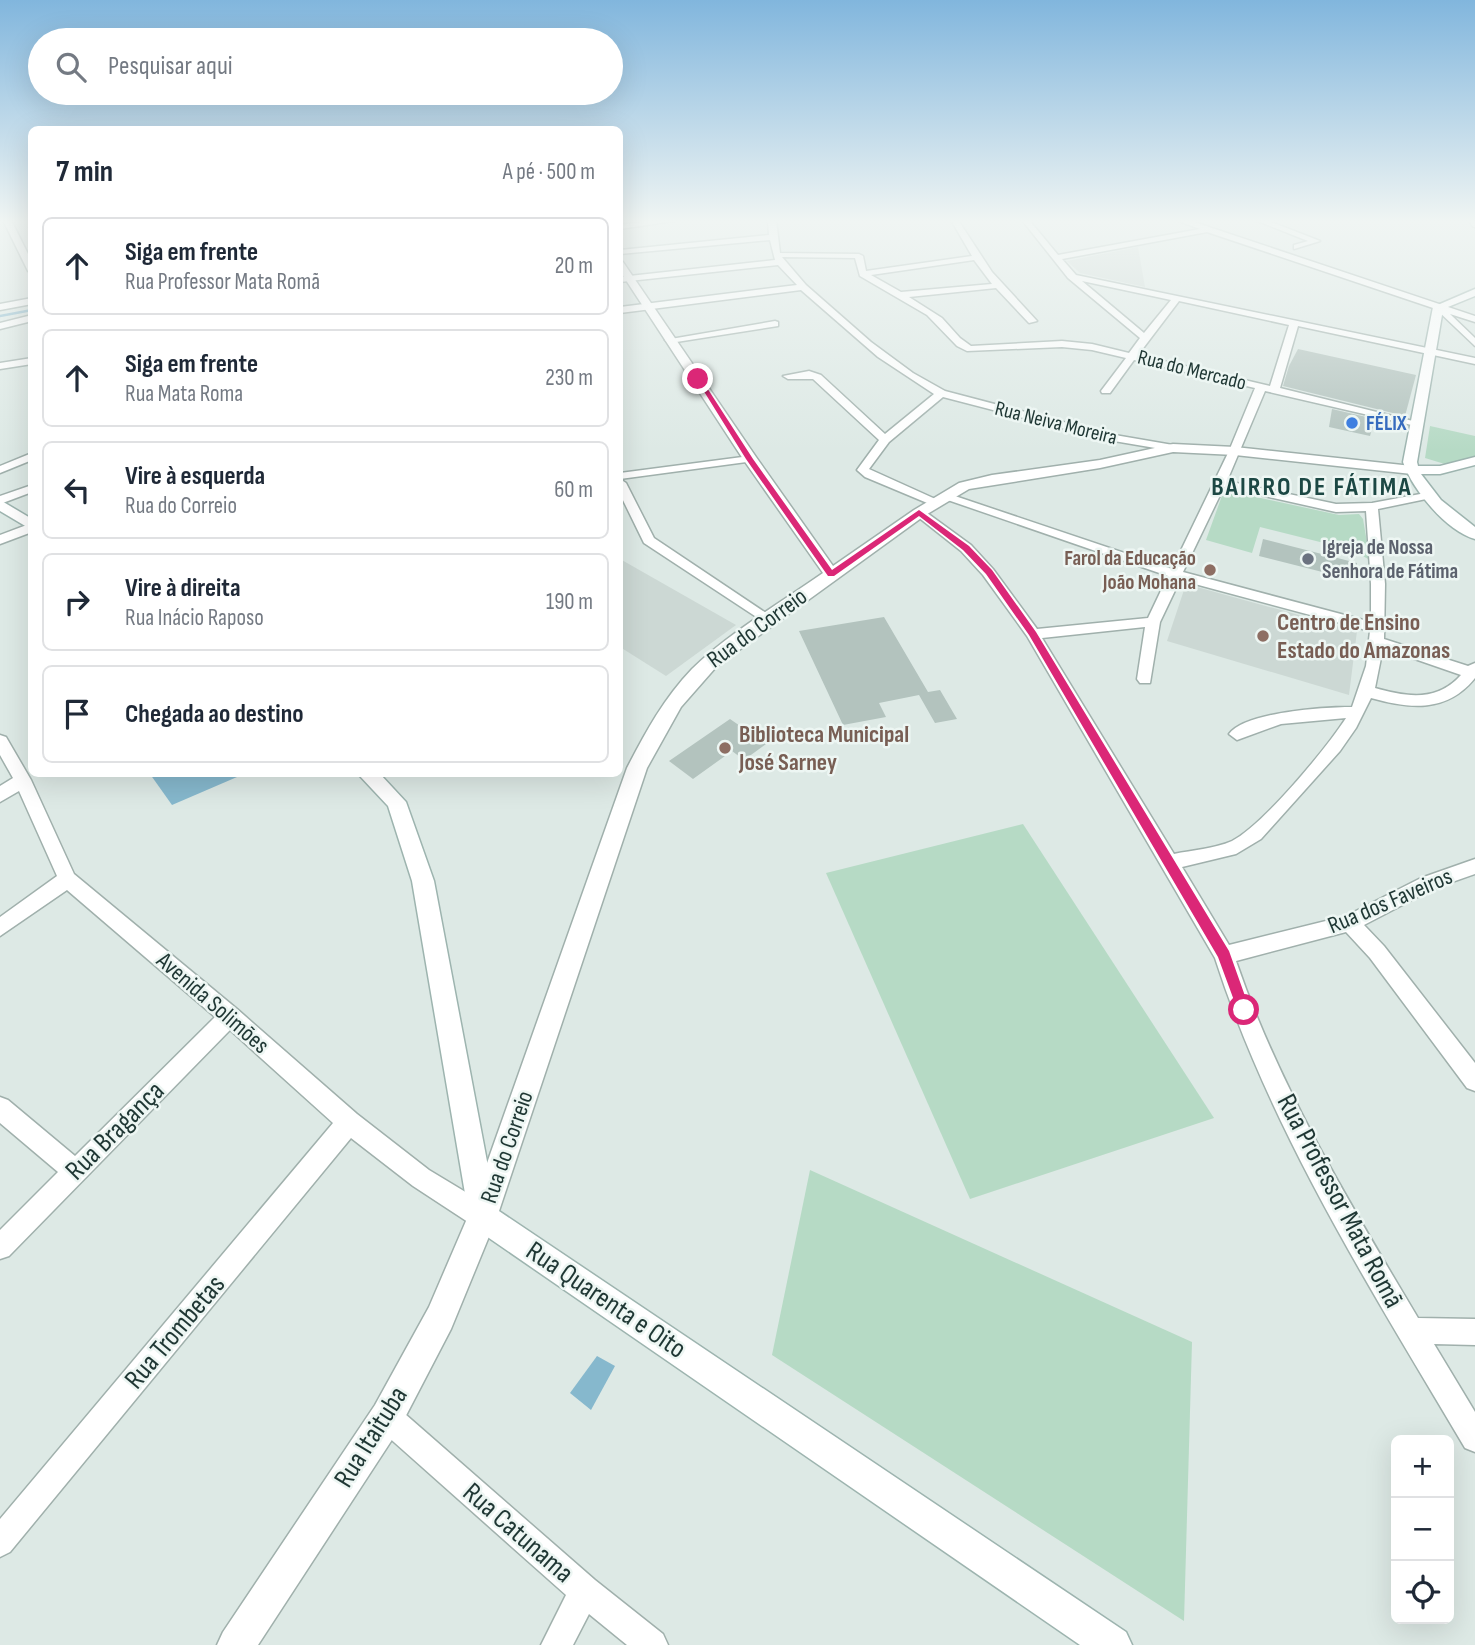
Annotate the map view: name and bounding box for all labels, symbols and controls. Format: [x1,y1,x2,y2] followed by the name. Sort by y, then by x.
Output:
[28,28,623,105] search box
[52,48,90,86] icon: search
[108,51,233,82] text: Pesquisar aqui
[56,154,113,190] text: 7 min
[503,158,595,186] text: A pé · 500 m
[125,237,258,268] text: Siga em frente
[58,247,96,285] icon: ahead
[555,252,593,280] text: 20 m
[125,268,320,296] text: Rua Professor Mata Romã
[1135,344,1249,396] street label: Rua do Mercado
[125,349,258,380] text: Siga em frente
[58,359,96,397] icon: ahead
[682,363,713,394] route end
[545,364,593,392] text: 230 m
[125,380,243,408] text: Rua Mata Roma
[992,396,1120,450] street label: Rua Neiva Moreira
[1366,411,1407,436] place label: FÉLIX
[1344,415,1360,431] marker: FÉLIX
[125,461,265,492] text: Vire à esquerda
[58,471,96,509] icon: left
[1211,472,1413,503] district label: BAIRRO DE FÁTIMA
[554,476,593,504] text: 60 m
[125,492,237,520] text: Rua do Correio
[1322,535,1458,584] place label: Igreja de Nossa Senhora de Fátima
[1064,546,1196,595] place label: Farol da Educação João Mohana
[1300,551,1316,567] marker: Igreja de Nossa Senhora de Fátima
[1202,562,1218,578] marker: Farol da Educação João Mohana
[125,573,241,604] text: Vire à direita
[701,582,813,674] street label: Rua do Correio
[58,583,96,621] icon: right
[546,588,593,616] text: 190 m
[125,604,264,632] text: Rua Inácio Raposo
[1277,608,1450,665] place label: Centro de Ensino Estado do Amazonas
[1255,628,1271,644] marker: Centro de Ensino Estado do Amazonas
[58,695,96,733] icon: arrive
[125,699,304,730] text: Chegada ao destino
[738,720,909,777] place label: Biblioteca Municipal José Sarney
[717,740,733,756] marker: Biblioteca Municipal José Sarney
[1323,862,1457,940] street label: Rua dos Faveiros
[150,946,275,1060] street label: Avenida Solimões
[1228,994,1259,1025] route start
[59,1075,171,1187] street label: Rua Bragança
[474,1087,540,1207] street label: Rua do Correio
[1270,1088,1410,1314] street label: Rua Professor Mata Romã
[520,1234,692,1366] street label: Rua Quarenta e Oito
[118,1268,232,1396] street label: Rua Trombetas
[327,1381,415,1493] street label: Rua Itaituba
[1391,1435,1454,1624] map controls
[1391,1435,1454,1498] button: +
[456,1476,580,1590] street label: Rua Catunama
[1391,1498,1454,1561] button: −
[1391,1561,1454,1624] button: locate

